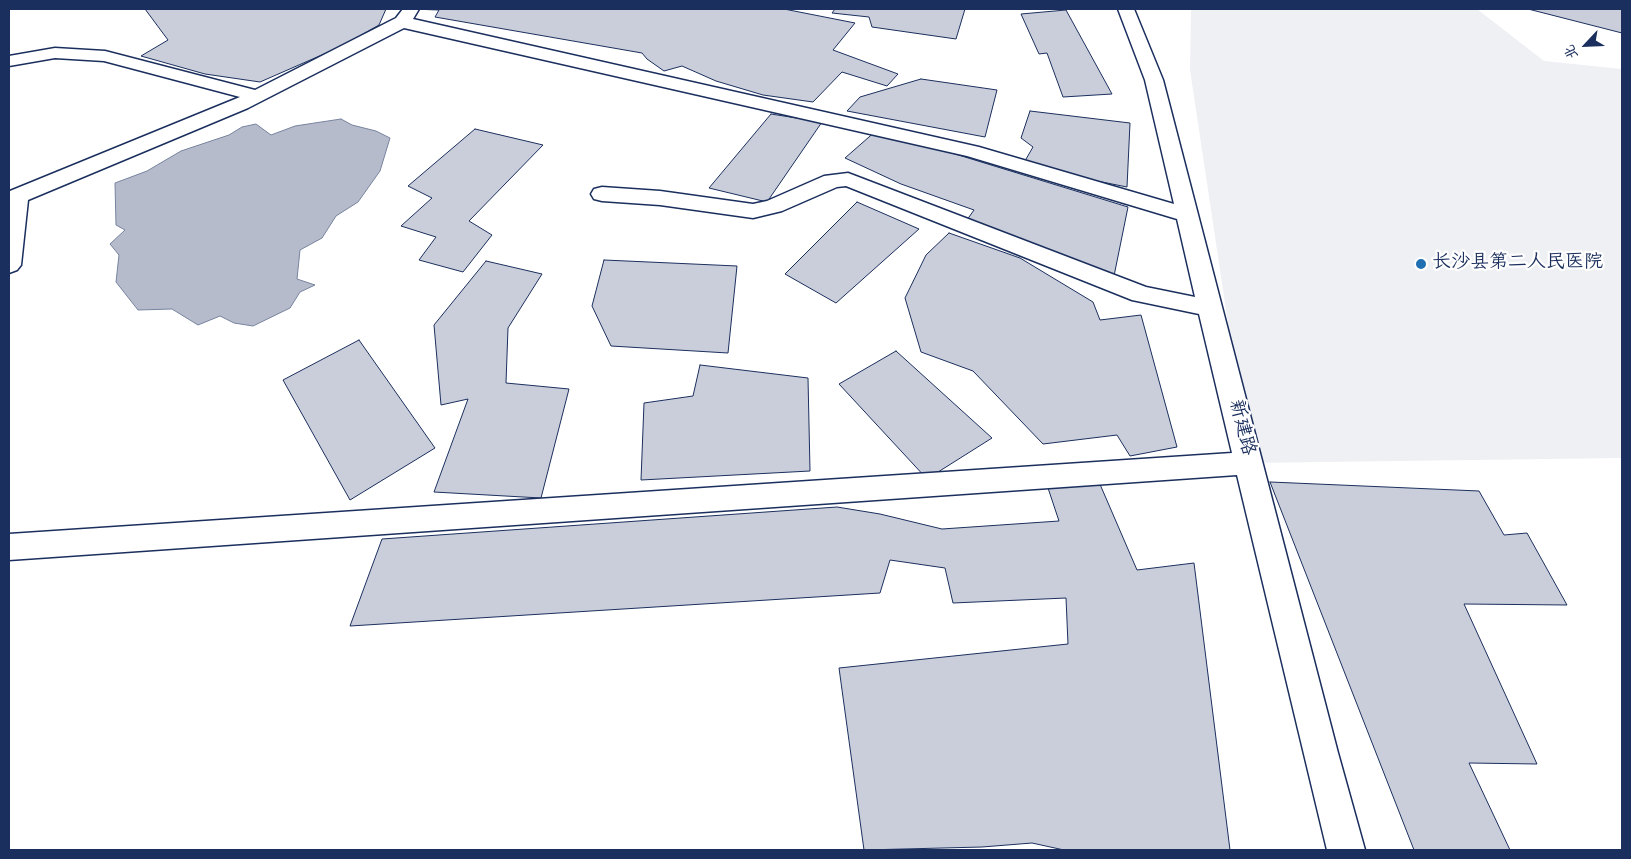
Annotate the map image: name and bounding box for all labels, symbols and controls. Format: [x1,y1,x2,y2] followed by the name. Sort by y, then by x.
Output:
[1561,20,1611,70] north arrow
[1560,41,1584,62] text: 北
[1432,253,1603,275] place label: 长沙县第二人民医院
[1414,257,1428,271] marker: 长沙县第二人民医院
[1222,398,1258,458] street label: 新建路

